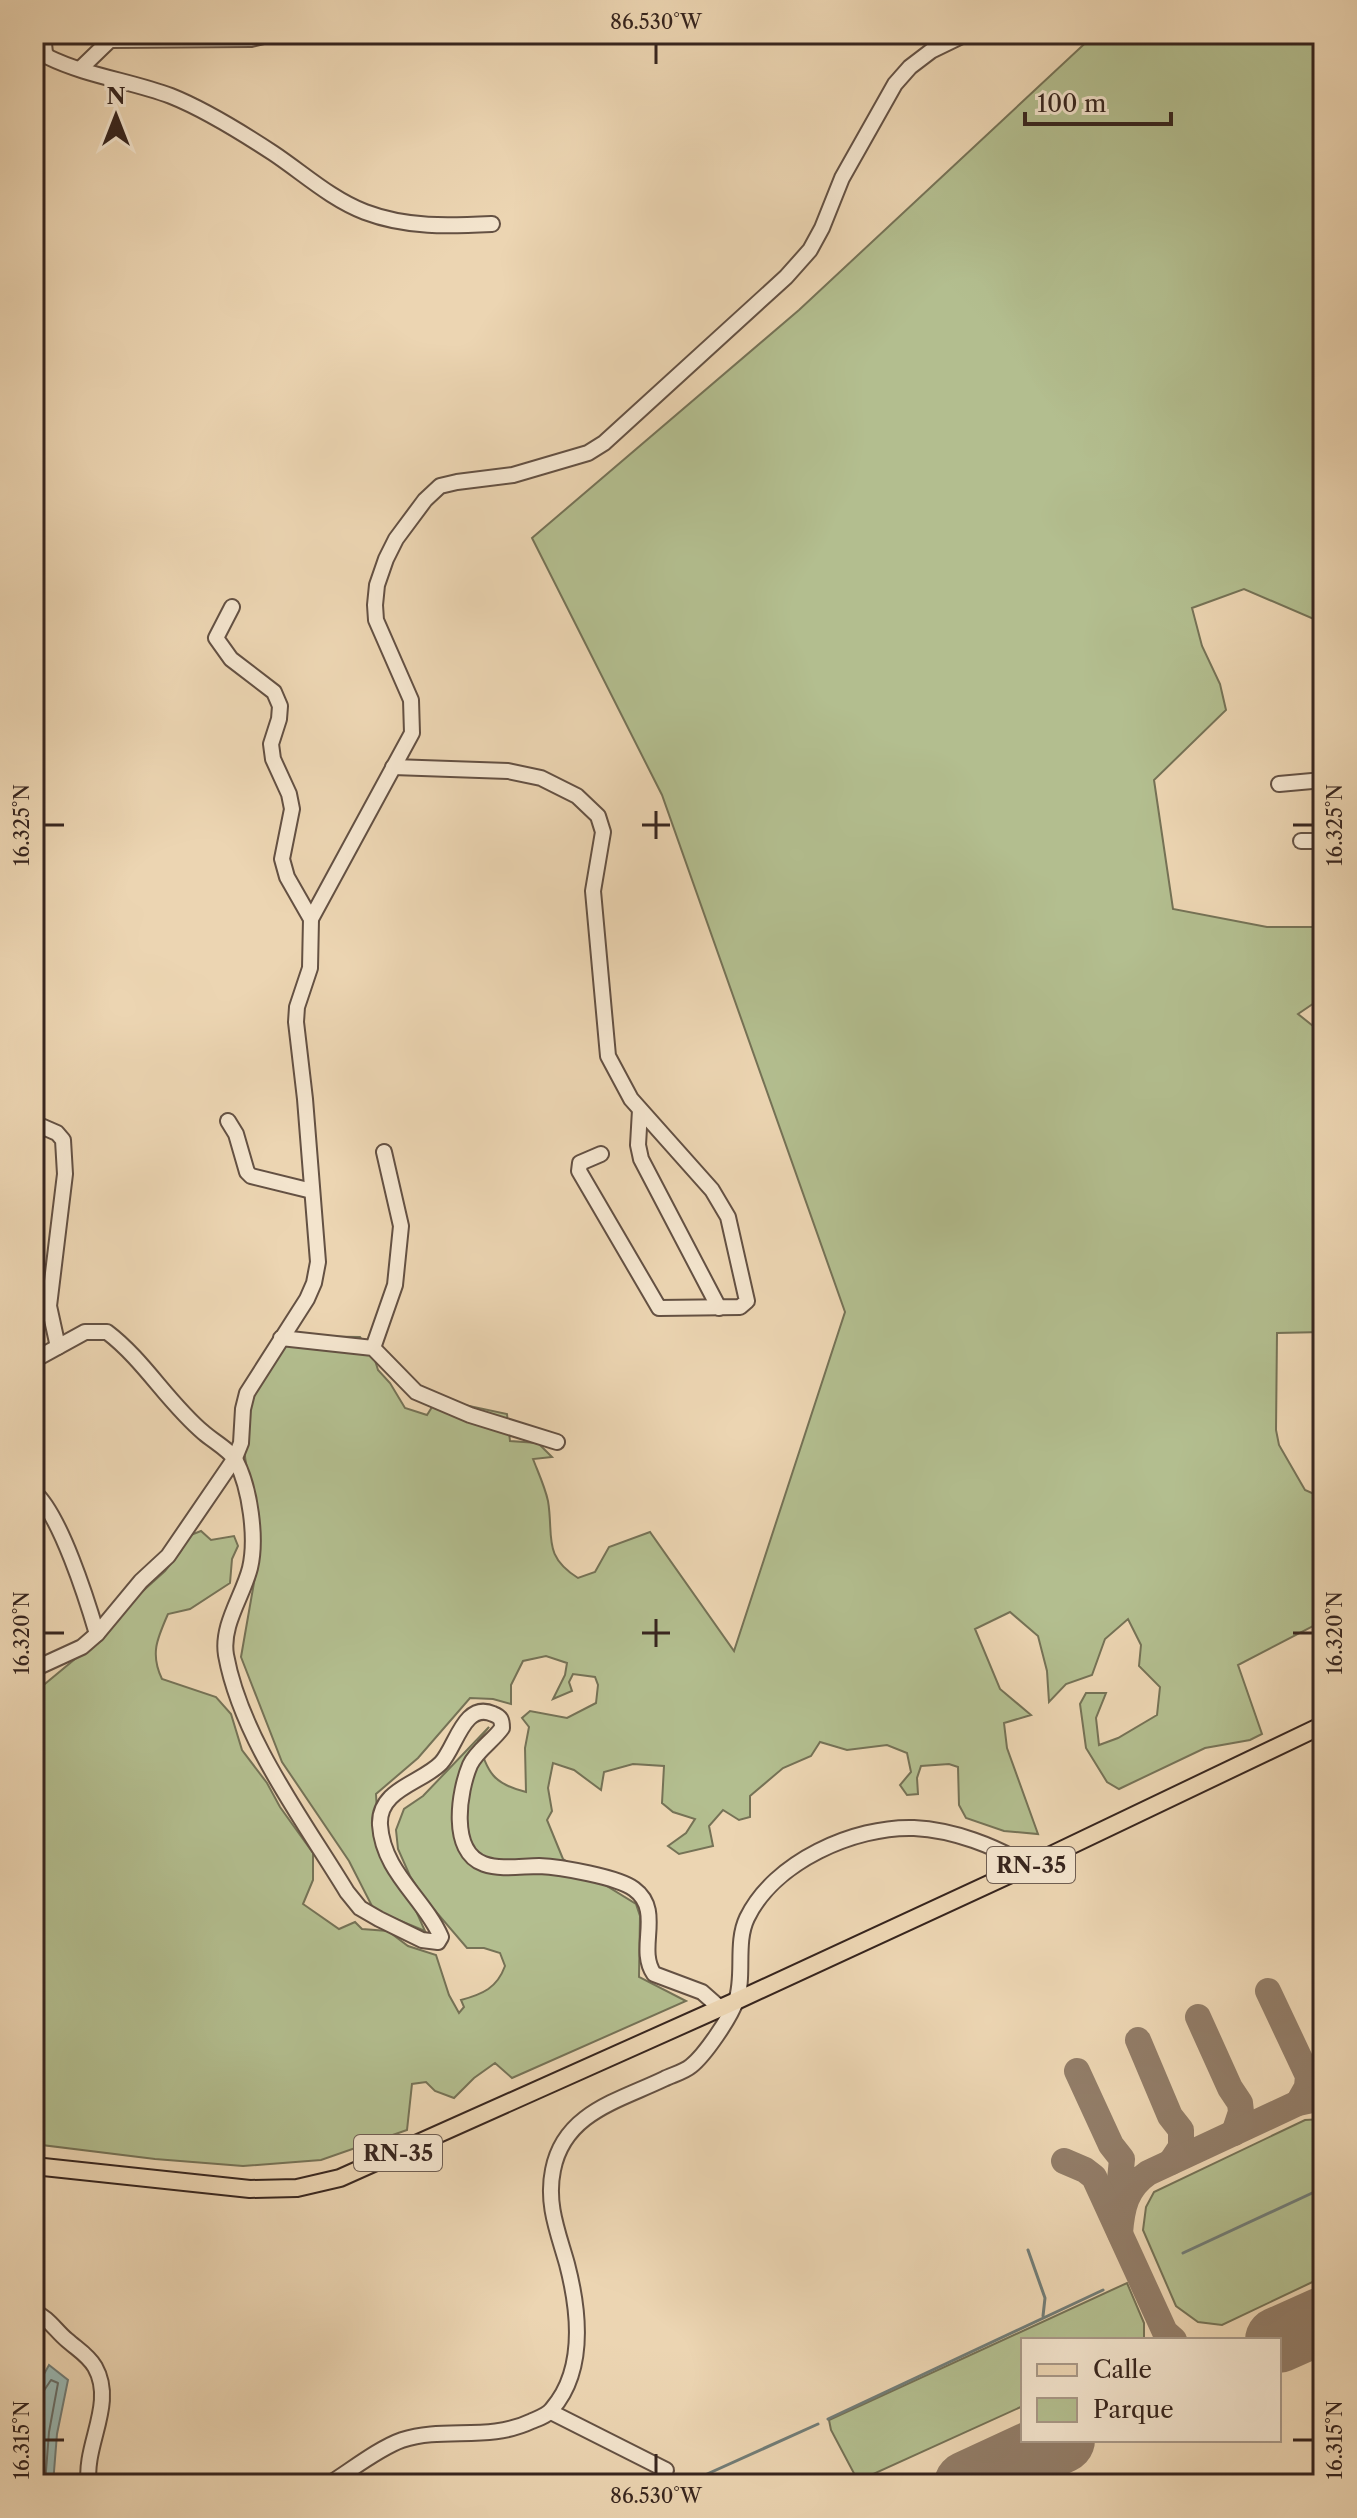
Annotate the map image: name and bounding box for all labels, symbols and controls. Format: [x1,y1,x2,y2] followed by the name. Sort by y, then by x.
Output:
[610,10,703,34] text: 86.530°W
[76,76,156,156] north arrow
[1025,76,1171,126] scale bar
[106,83,126,110] text: N
[1037,89,1106,118] text: 100 m
[10,784,34,866] text: 16.325°N
[1323,784,1347,866] text: 16.325°N
[10,1591,34,1675] text: 16.320°N
[1323,1591,1347,1675] text: 16.320°N
[987,1847,1075,1883] road number: RN-35
[354,2135,442,2171] road number: RN-35
[1021,2338,1281,2442] legend
[1093,2355,1152,2384] text: Calle
[1093,2395,1174,2424] text: Parque
[10,2401,34,2479] text: 16.315°N
[1323,2401,1347,2479] text: 16.315°N
[610,2484,703,2508] text: 86.530°W

